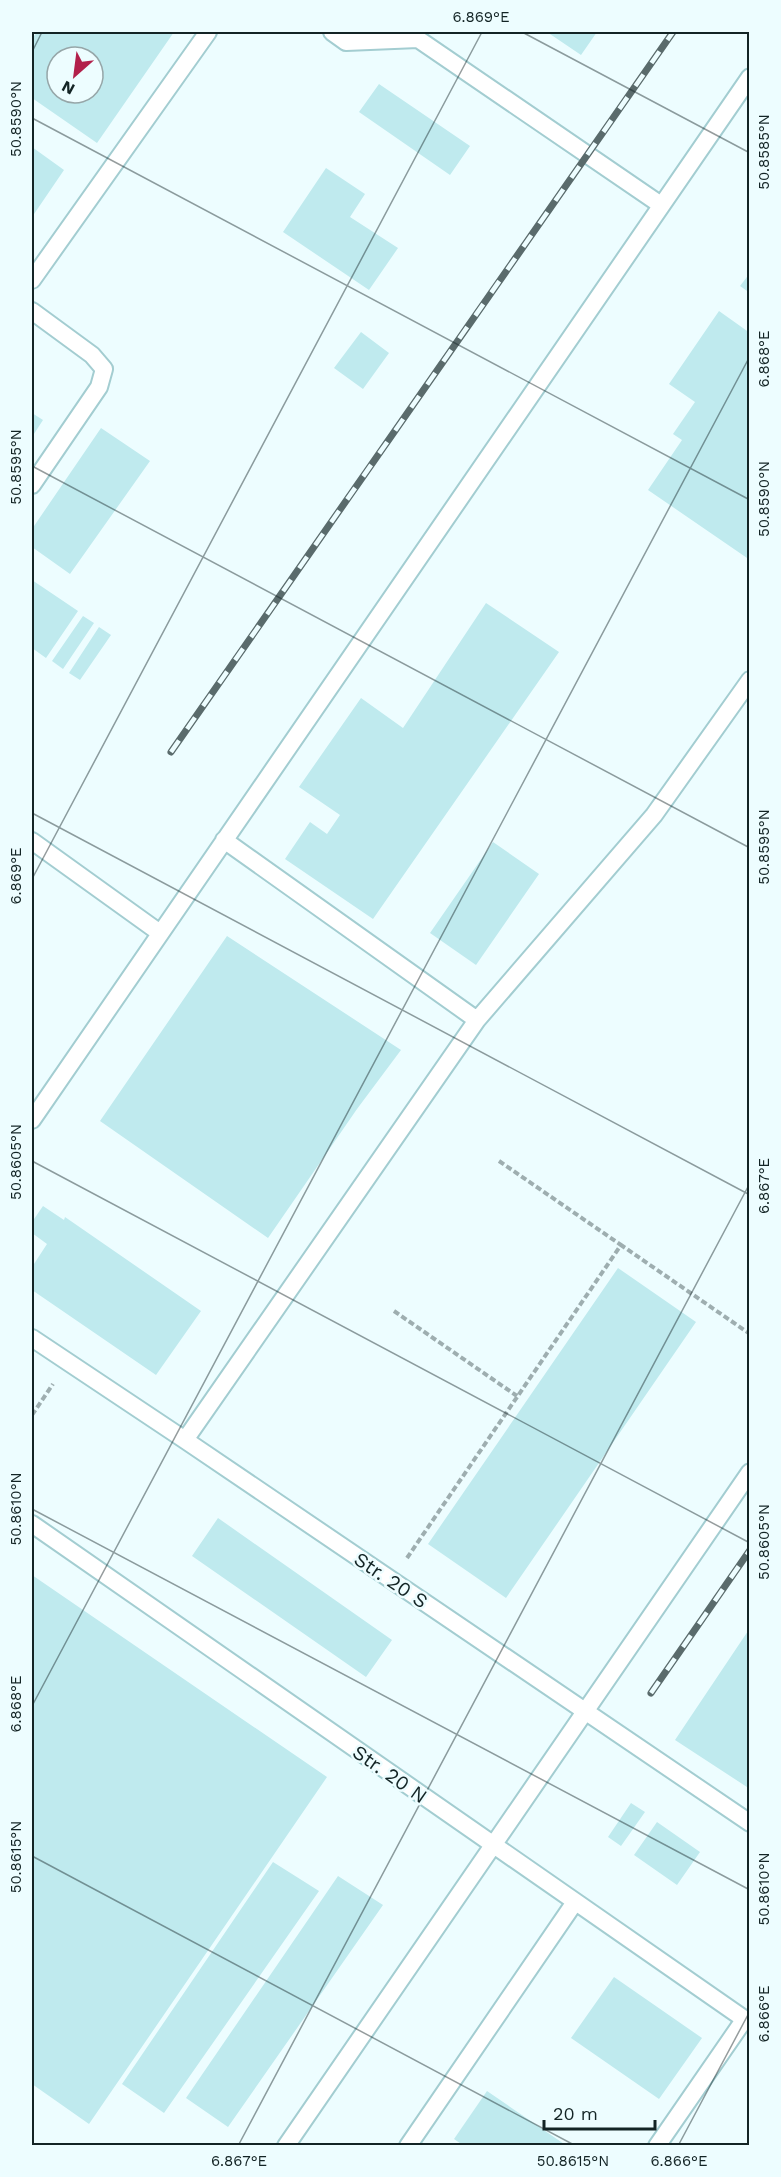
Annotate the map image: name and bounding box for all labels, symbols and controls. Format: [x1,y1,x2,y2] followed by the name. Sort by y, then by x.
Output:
[452,8,510,26] text: 6.869°E
[45,45,105,105] north arrow
[58,77,78,99] text: N
[7,81,25,157] text: 50.8590°N
[755,114,773,190] text: 50.8585°N
[755,330,773,388] text: 6.868°E
[7,429,25,505] text: 50.8595°N
[755,461,773,537] text: 50.8590°N
[755,809,773,885] text: 50.8595°N
[7,847,25,905] text: 6.869°E
[7,1124,25,1200] text: 50.8605°N
[755,1158,773,1214] text: 6.867°E
[7,1472,25,1546] text: 50.8610°N
[755,1504,773,1580] text: 50.8605°N
[350,1547,432,1613] street label: Str. 20 S
[7,1675,25,1733] text: 6.868°E
[348,1740,432,1808] street label: Str. 20 N
[7,1821,25,1893] text: 50.8615°N
[755,1852,773,1926] text: 50.8610°N
[755,1985,773,2043] text: 6.866°E
[544,2093,655,2131] scale bar
[553,2103,598,2124] text: 20 m
[211,2152,267,2170] text: 6.867°E
[537,2152,609,2170] text: 50.8615°N
[650,2152,708,2170] text: 6.866°E

